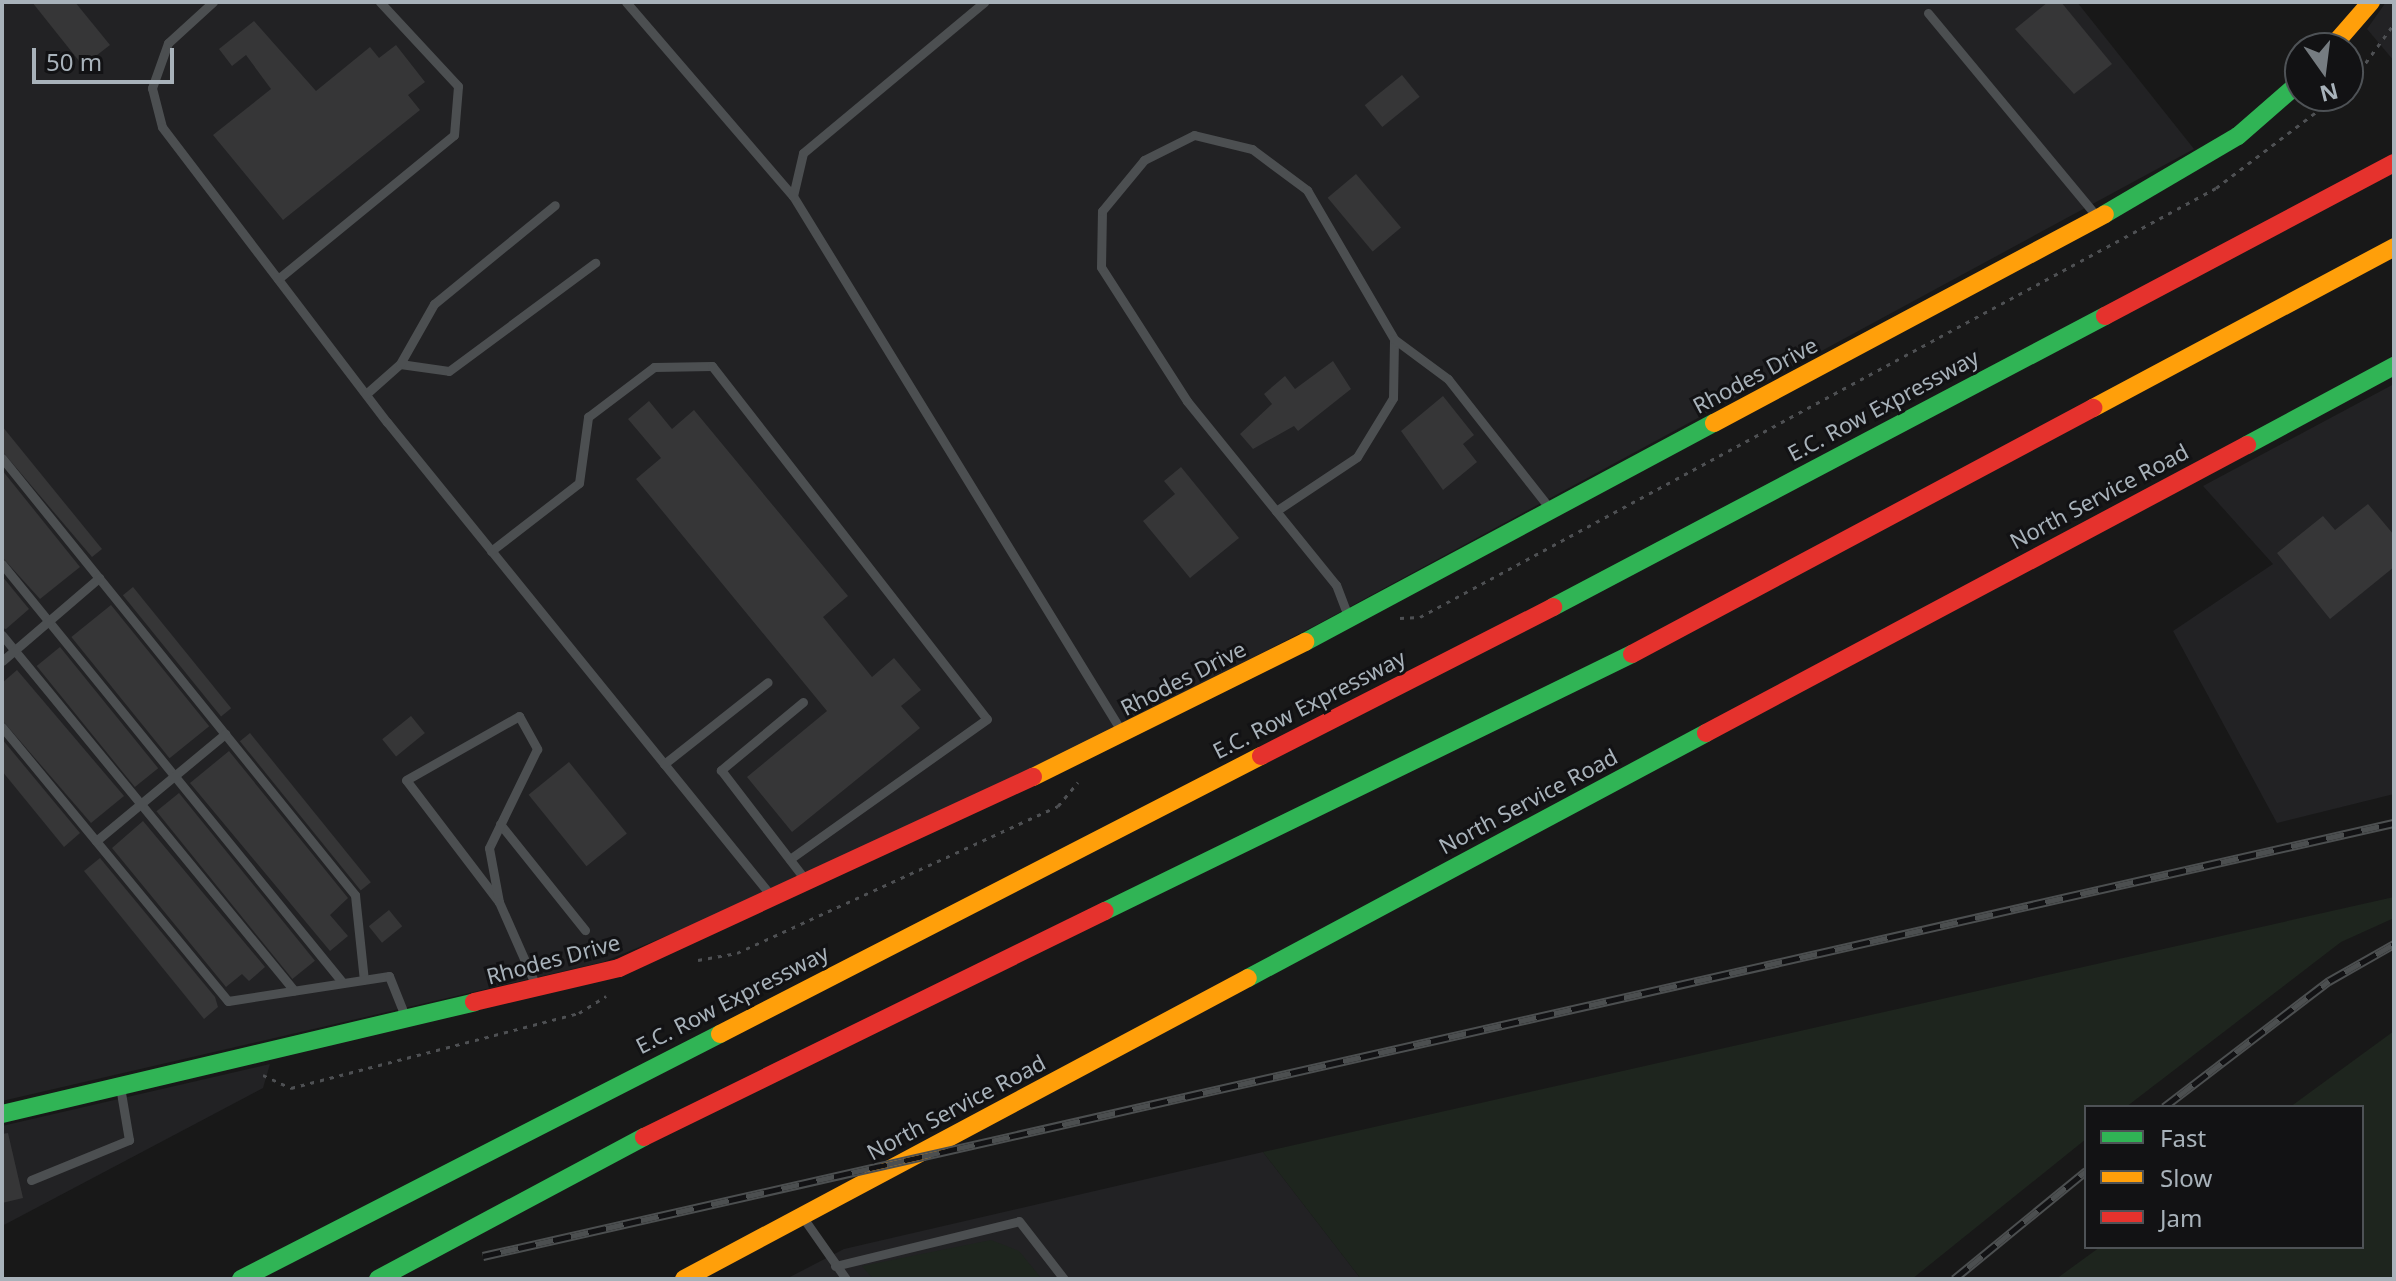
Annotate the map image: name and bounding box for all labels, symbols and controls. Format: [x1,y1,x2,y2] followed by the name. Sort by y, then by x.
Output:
[36,32,178,82] scale bar
[2284,32,2364,112] north arrow
[46,45,102,78] text: 50 m
[2317,77,2342,110] text: N
[1688,331,1822,419] street label: Rhodes Drive
[1783,343,1983,467] street label: E.C. Row Expressway
[2005,438,2193,554] street label: North Service Road
[1116,635,1250,721] street label: Rhodes Drive
[1208,644,1410,764] street label: E.C. Row Expressway
[1434,743,1622,859] street label: North Service Road
[483,928,623,990] street label: Rhodes Drive
[631,939,833,1059] street label: E.C. Row Expressway
[862,1049,1050,1165] street label: North Service Road
[2084,1105,2364,1249] legend
[2160,1121,2206,1154] text: Fast
[2160,1161,2212,1194] text: Slow
[2160,1201,2202,1234] text: Jam

